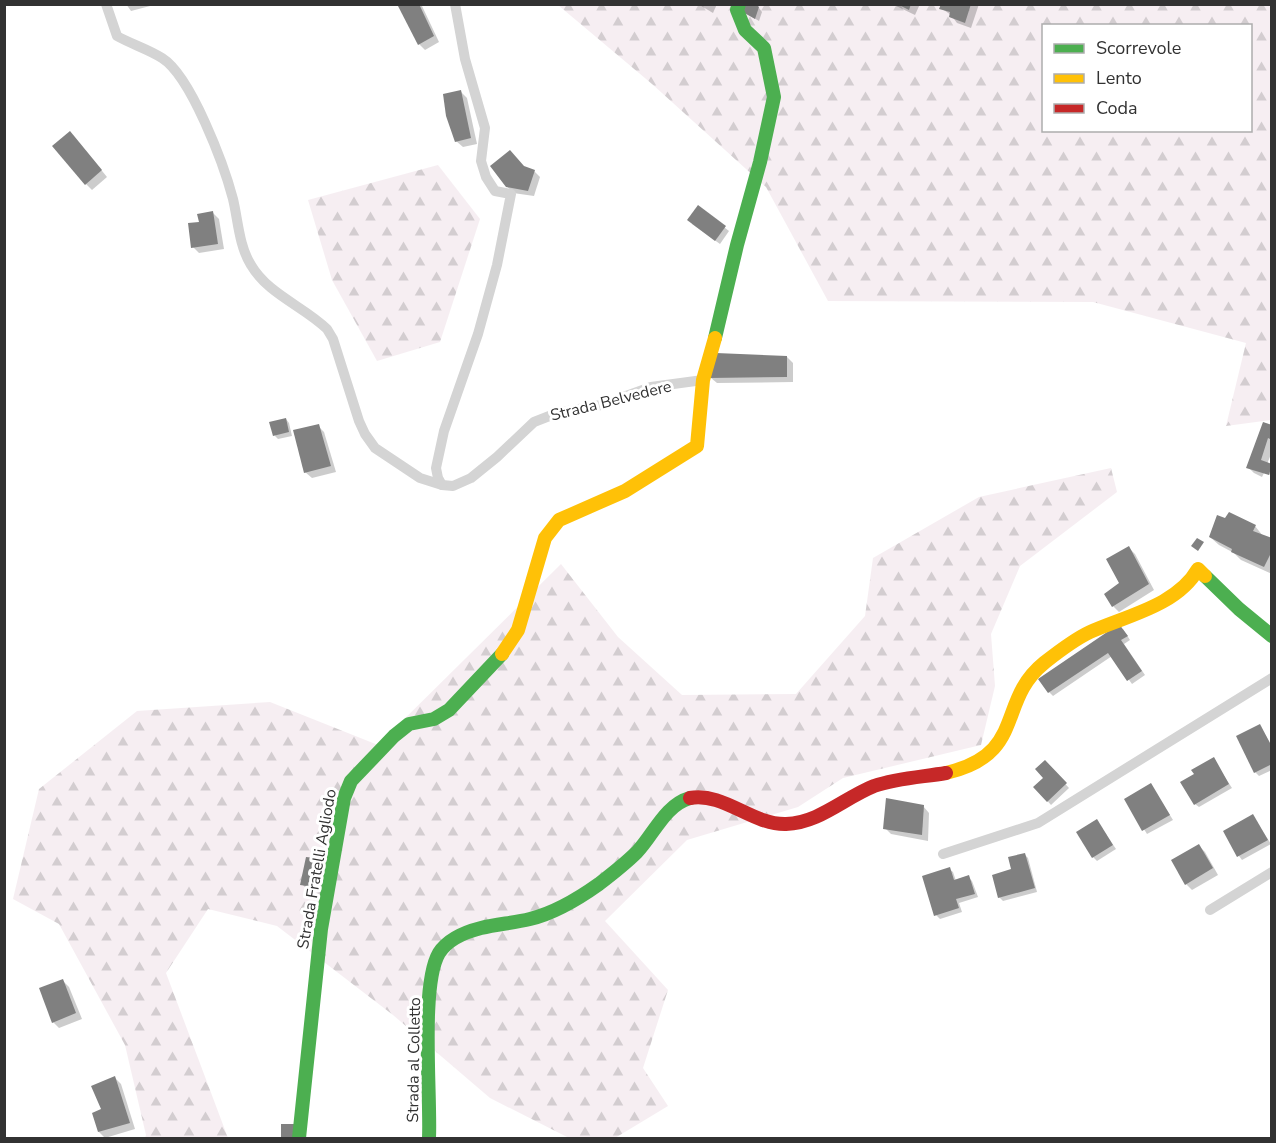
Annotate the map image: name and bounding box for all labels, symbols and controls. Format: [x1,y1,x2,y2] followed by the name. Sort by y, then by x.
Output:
[1042,24,1252,132] legend
[1096,36,1181,60] text: Scorrevole
[1096,66,1142,90] text: Lento
[1096,96,1138,120] text: Coda
[548,375,674,427] street label: Strada Belvedere
[292,787,342,951] street label: Strada Fratelli Agliodo
[402,997,426,1123] street label: Strada al Colletto

